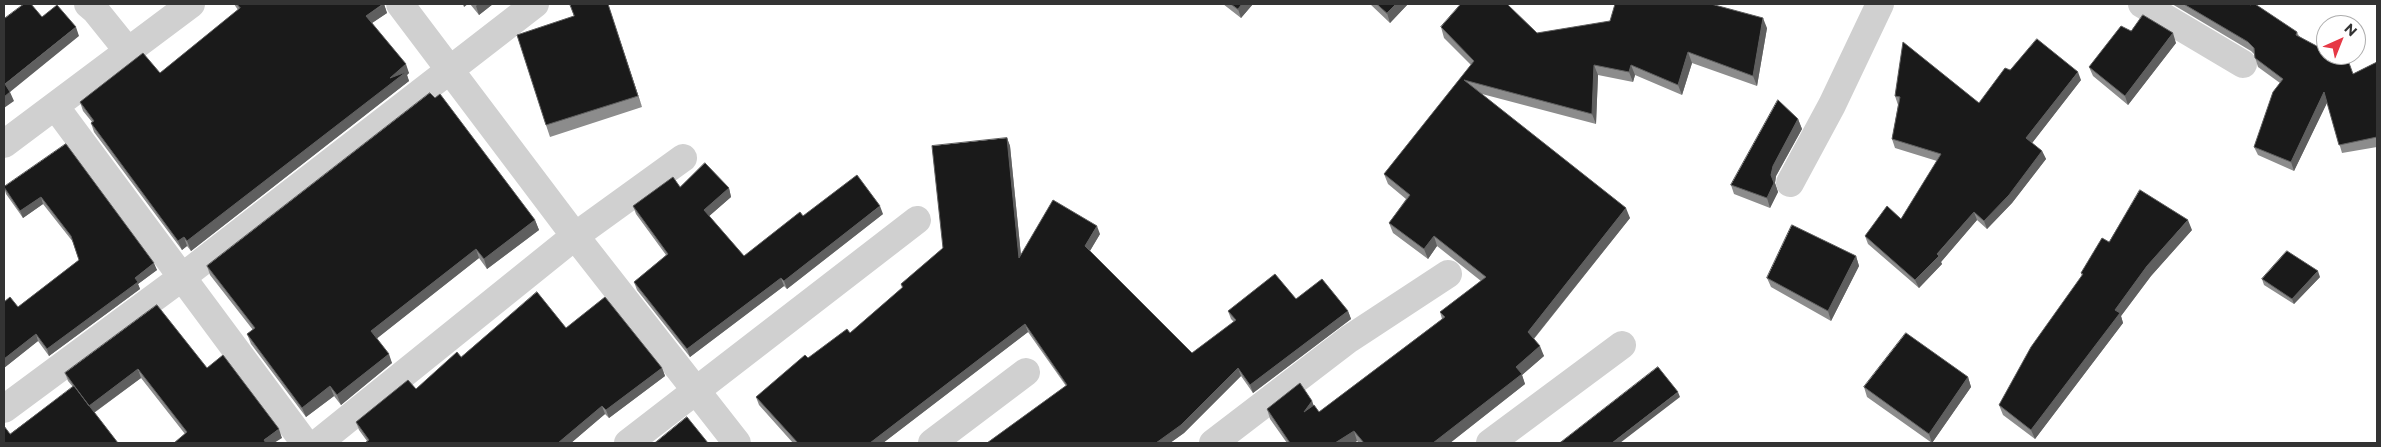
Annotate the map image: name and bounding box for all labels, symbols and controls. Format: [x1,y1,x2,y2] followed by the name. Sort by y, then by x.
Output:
[2316,15,2366,65] north arrow
[2340,20,2361,40] text: N

